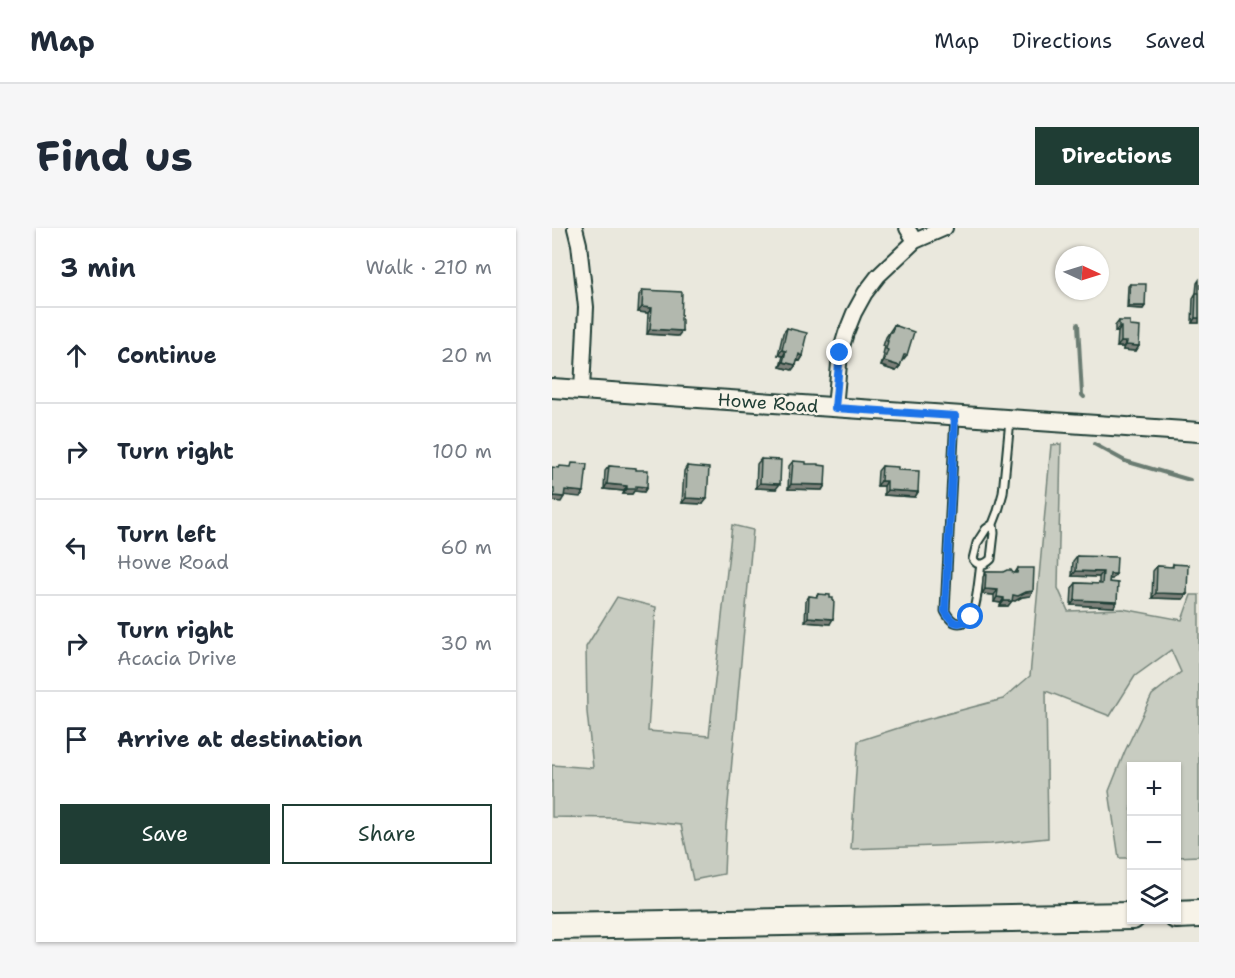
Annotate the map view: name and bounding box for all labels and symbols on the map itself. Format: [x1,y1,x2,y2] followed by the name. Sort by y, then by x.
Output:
[1055,246,1109,300] north arrow
[826,339,852,365] route end
[717,388,819,418] street label: Howe Road
[957,603,983,629] route start

